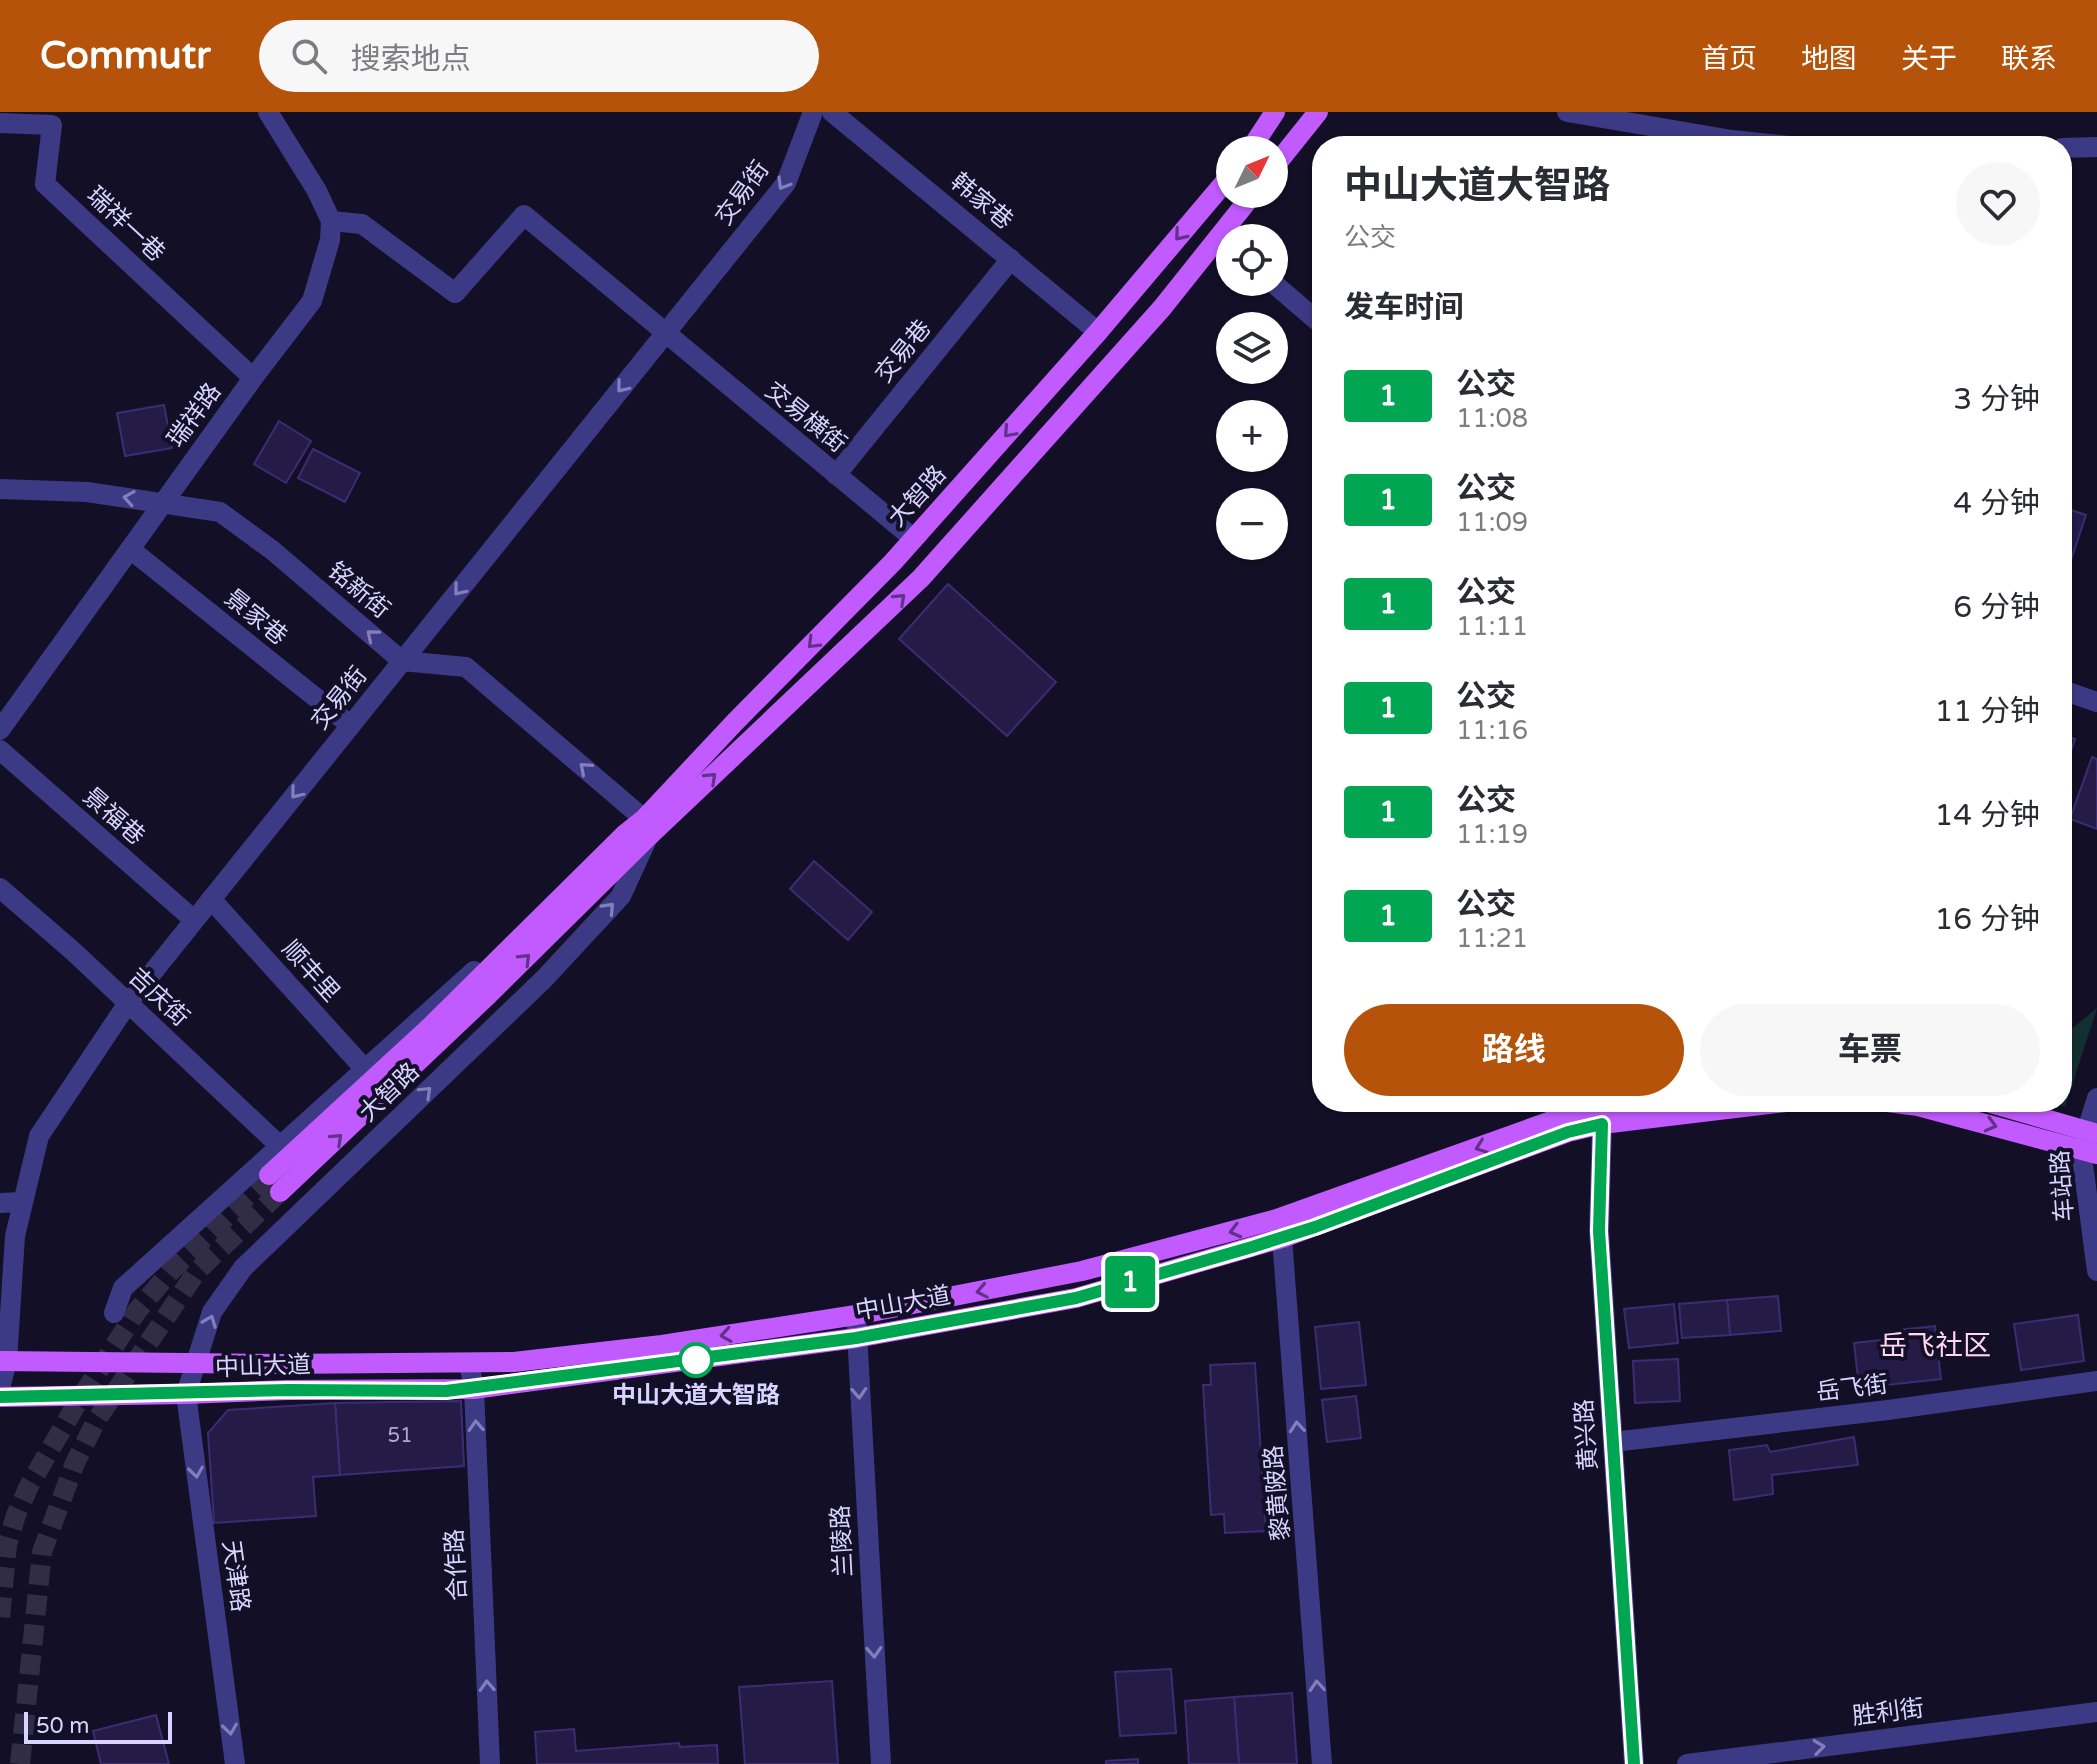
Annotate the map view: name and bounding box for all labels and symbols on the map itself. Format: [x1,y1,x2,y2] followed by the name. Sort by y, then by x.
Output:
[1216,136,1288,208] north arrow
[710,156,775,231] street label: 交易街
[945,167,1019,236] street label: 韩家巷
[777,175,793,190] one-way arrow
[81,181,171,268] street label: 瑞祥一巷
[1175,226,1190,241] one-way arrow
[869,314,937,388] street label: 交易巷
[759,376,852,459] street label: 交易横街
[162,378,227,453] street label: 瑞祥路
[617,378,631,393] one-way arrow
[1005,422,1019,437] one-way arrow
[883,460,952,533] street label: 大智路
[122,490,136,507] one-way arrow
[322,556,396,625] street label: 铭新街
[454,581,469,595] one-way arrow
[219,583,293,651] street label: 景家巷
[890,594,905,608] one-way arrow
[367,630,381,645] one-way arrow
[808,634,823,648] one-way arrow
[305,661,373,735] street label: 交易街
[579,764,594,778] one-way arrow
[702,772,716,787] one-way arrow
[77,782,150,851] street label: 景福巷
[291,784,306,798] one-way arrow
[600,903,614,918] one-way arrow
[276,935,345,1008] street label: 顺丰里
[516,954,530,968] one-way arrow
[122,962,195,1033] street label: 吉庆街
[353,1057,425,1128] street label: 大智路
[417,1087,431,1102] one-way arrow
[1984,1116,1998,1133] one-way arrow
[327,1134,342,1148] one-way arrow
[1474,1137,1488,1153] one-way arrow
[2046,1149,2079,1223] street label: 车站路
[1228,1221,1242,1238] one-way arrow
[1104,1256,1156,1308] line badge: 1
[853,1281,953,1326] street label: 中山大道
[975,1281,988,1298] one-way arrow
[200,1315,217,1329] one-way arrow
[719,1326,732,1343] one-way arrow
[1879,1329,1991,1363] district label: 岳飞社区
[679,1343,713,1377] marker: 中山大道大智路
[215,1350,311,1383] street label: 中山大道
[1815,1370,1890,1407] street label: 岳飞街
[612,1381,780,1410] place label: 中山大道大智路
[850,1387,867,1400] one-way arrow
[1570,1398,1603,1472] street label: 黄兴路
[468,1419,485,1432] one-way arrow
[1289,1420,1306,1433] one-way arrow
[387,1424,413,1448] house number: 51
[1259,1444,1296,1542] street label: 黎黄陂路
[187,1465,204,1479] one-way arrow
[826,1504,859,1578] street label: 兰陵路
[440,1528,473,1602] street label: 合作路
[216,1538,255,1614] street label: 天津路
[866,1646,883,1659] one-way arrow
[479,1679,496,1692] one-way arrow
[1309,1679,1326,1692] one-way arrow
[1851,1694,1926,1731] street label: 胜利街
[24,1708,172,1744] scale bar
[222,1723,239,1736] one-way arrow
[1813,1739,1826,1756] one-way arrow

